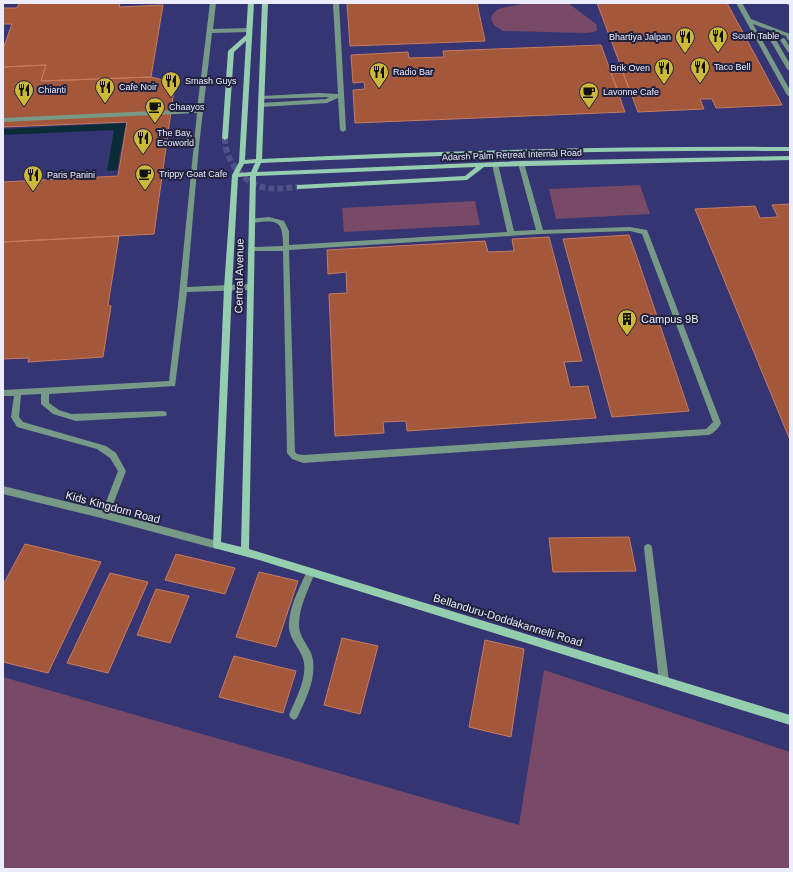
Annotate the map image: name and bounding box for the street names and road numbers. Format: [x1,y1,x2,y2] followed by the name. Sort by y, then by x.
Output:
[442,148,582,162] street label: Adarsh Palm Retreat Internal Road
[232,238,246,314] street label: Central Avenue
[64,489,162,525] street label: Kids Kingdom Road
[432,592,584,648] street label: Bellanduru-Doddakannelli Road

